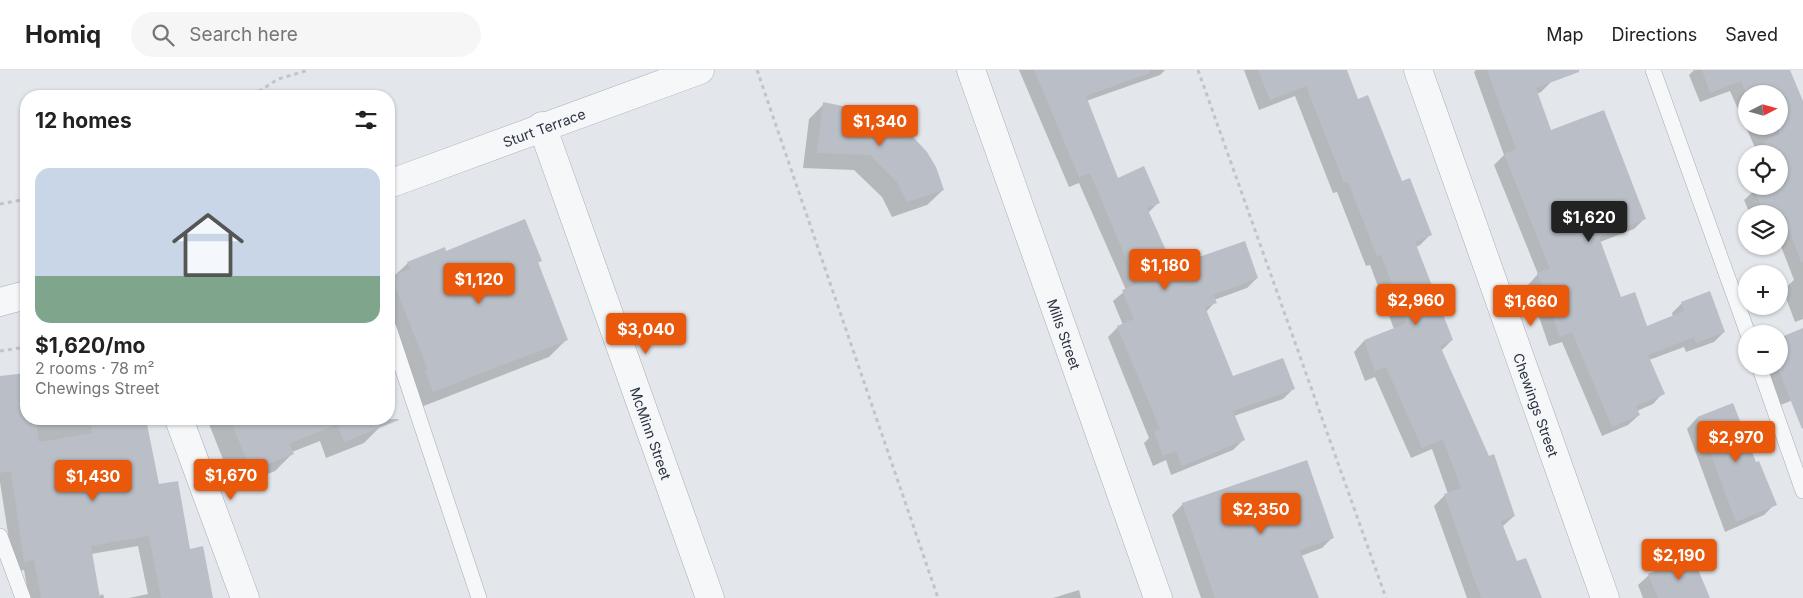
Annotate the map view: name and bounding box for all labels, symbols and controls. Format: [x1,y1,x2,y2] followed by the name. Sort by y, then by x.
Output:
[131,12,481,57] search box
[25,20,101,49] text: Homiq
[149,21,177,49] icon: search
[189,23,298,46] text: Search here
[1546,24,1584,45] text: Map
[1612,24,1697,45] text: Directions
[1725,24,1778,45] text: Saved
[1738,85,1788,135] north arrow
[1738,85,1788,375] map controls
[500,104,588,150] street label: Sturt Terrace
[839,104,921,147] pin: $1,340
[352,106,380,134] icon: filters
[35,108,132,133] text: 12 homes
[853,111,907,131] text: $1,340
[1738,145,1788,195] button: locate
[163,200,253,290] icon: home
[1548,200,1630,243] pin: $1,620
[1738,205,1788,255] button: layers
[1562,207,1616,227] text: $1,620
[1124,248,1206,291] pin: $1,180
[1140,255,1190,275] text: $1,180
[438,262,520,305] pin: $1,120
[1738,265,1788,315] button: +
[454,269,504,289] text: $1,120
[1375,284,1457,326] pin: $2,960
[1490,284,1572,327] pin: $1,660
[1387,290,1445,310] text: $2,960
[1504,291,1558,311] text: $1,660
[1044,296,1085,372] street label: Mills Street
[605,312,687,355] pin: $3,040
[617,319,675,339] text: $3,040
[1738,325,1788,375] button: −
[35,333,145,358] text: $1,620/mo
[1510,350,1563,459] street label: Chewings Street
[35,358,155,378] text: 2 rooms · 78 m²
[35,378,160,398] text: Chewings Street
[627,385,676,482] street label: McMinn Street
[1695,420,1777,463] pin: $2,970
[1708,427,1764,447] text: $2,970
[190,458,272,501] pin: $1,670
[52,460,134,502] pin: $1,430
[205,465,257,485] text: $1,670
[66,466,120,486] text: $1,430
[1220,492,1302,535] pin: $2,350
[1233,499,1289,519] text: $2,350
[1638,538,1720,581] pin: $2,190
[1653,545,1705,565] text: $2,190

